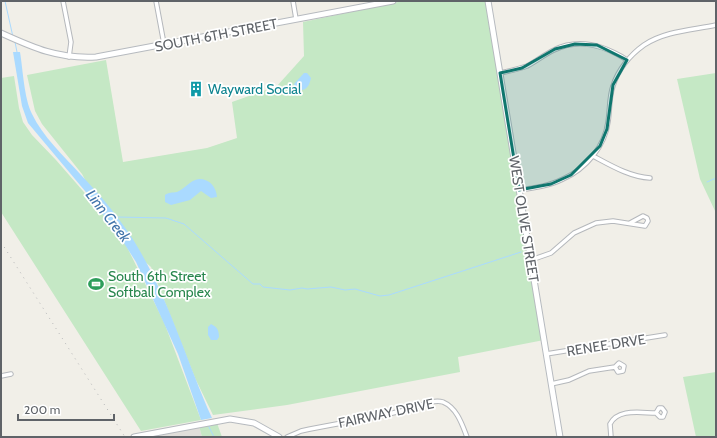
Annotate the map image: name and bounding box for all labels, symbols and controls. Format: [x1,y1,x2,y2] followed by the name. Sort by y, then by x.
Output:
[153,14,279,56] street label: SOUTH 6TH STREET
[187,80,205,98] building icon: Wayward Social
[208,80,302,98] place label: Wayward Social
[505,155,543,284] street label: WEST OLIVE STREET
[82,186,134,246] water label: Linn Creek
[108,267,211,301] place label: South 6th Street Softball Complex
[87,275,105,293] sports icon: South 6th Street Softball Complex
[565,330,647,360] street label: RENEE DRVE
[337,394,436,432] street label: FAIRWAY DRIVE
[18,396,114,422] scale bar
[24,402,60,417] text: 200 m

